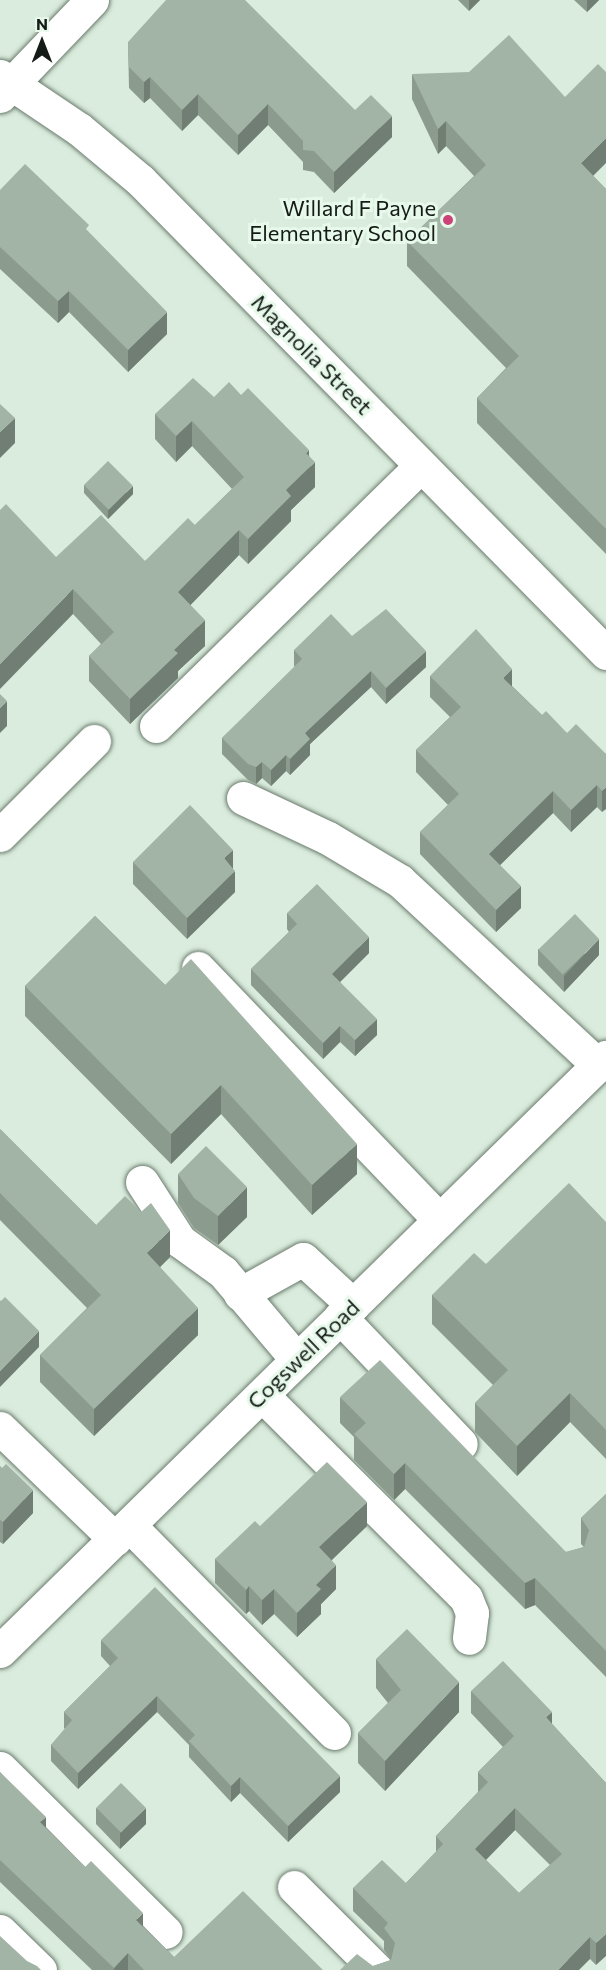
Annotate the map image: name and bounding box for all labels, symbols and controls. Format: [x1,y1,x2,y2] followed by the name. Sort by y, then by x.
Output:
[12,12,72,72] north arrow
[36,14,48,33] text: N
[249,194,436,246] place label: Willard F Payne Elementary School
[441,213,455,227] marker: Willard F Payne Elementary School
[246,288,378,420] street label: Magnolia Street
[241,1294,365,1414] street label: Cogswell Road

